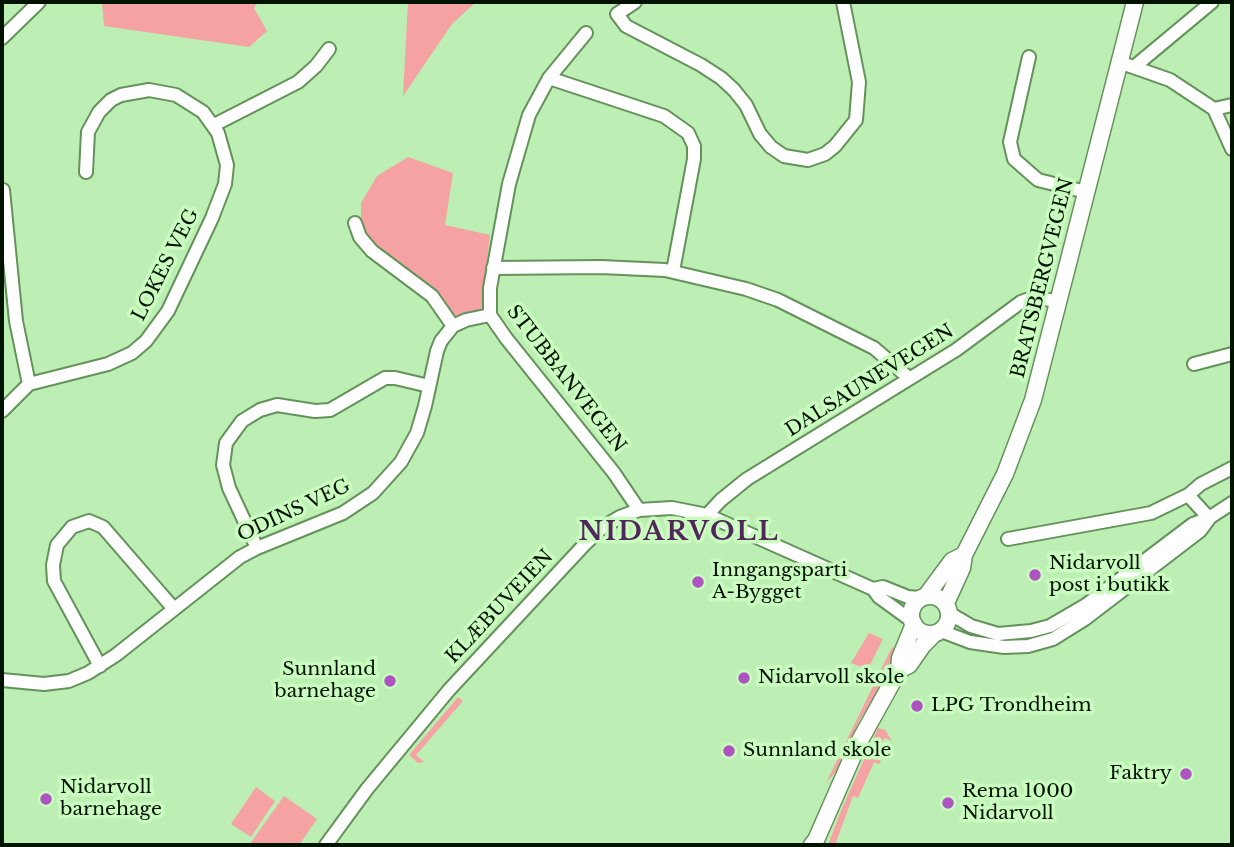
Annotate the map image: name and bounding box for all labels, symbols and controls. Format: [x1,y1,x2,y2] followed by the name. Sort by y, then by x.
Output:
[1007,176,1079,380] street label: BRATSBERGVEGEN
[128,205,204,325] street label: LOKES VEG
[501,301,631,457] street label: STUBBANVEGEN
[782,320,958,442] street label: DALSAUNEVEGEN
[234,475,354,547] street label: ODINS VEG
[580,517,778,549] district label: NIDARVOLL
[442,546,558,668] street label: KLÆBUVEIEN
[1049,553,1170,597] place label: Nidarvoll post i butikk
[712,560,847,604] place label: Inngangsparti A-Bygget
[1027,567,1043,583] marker: Nidarvoll post i butikk
[690,574,706,590] marker: Inngangsparti A-Bygget
[274,659,376,703] place label: Sunnland barnehage
[758,667,904,689] place label: Nidarvoll skole
[736,670,752,686] marker: Nidarvoll skole
[382,673,398,689] marker: Sunnland barnehage
[931,695,1092,717] place label: LPG Trondheim
[909,698,925,714] marker: LPG Trondheim
[743,740,891,762] place label: Sunnland skole
[721,743,737,759] marker: Sunnland skole
[1109,763,1172,785] place label: Faktry
[1178,766,1194,782] marker: Faktry
[60,777,162,821] place label: Nidarvoll barnehage
[962,781,1073,825] place label: Rema 1000 Nidarvoll
[38,791,54,807] marker: Nidarvoll barnehage
[940,795,956,811] marker: Rema 1000 Nidarvoll

